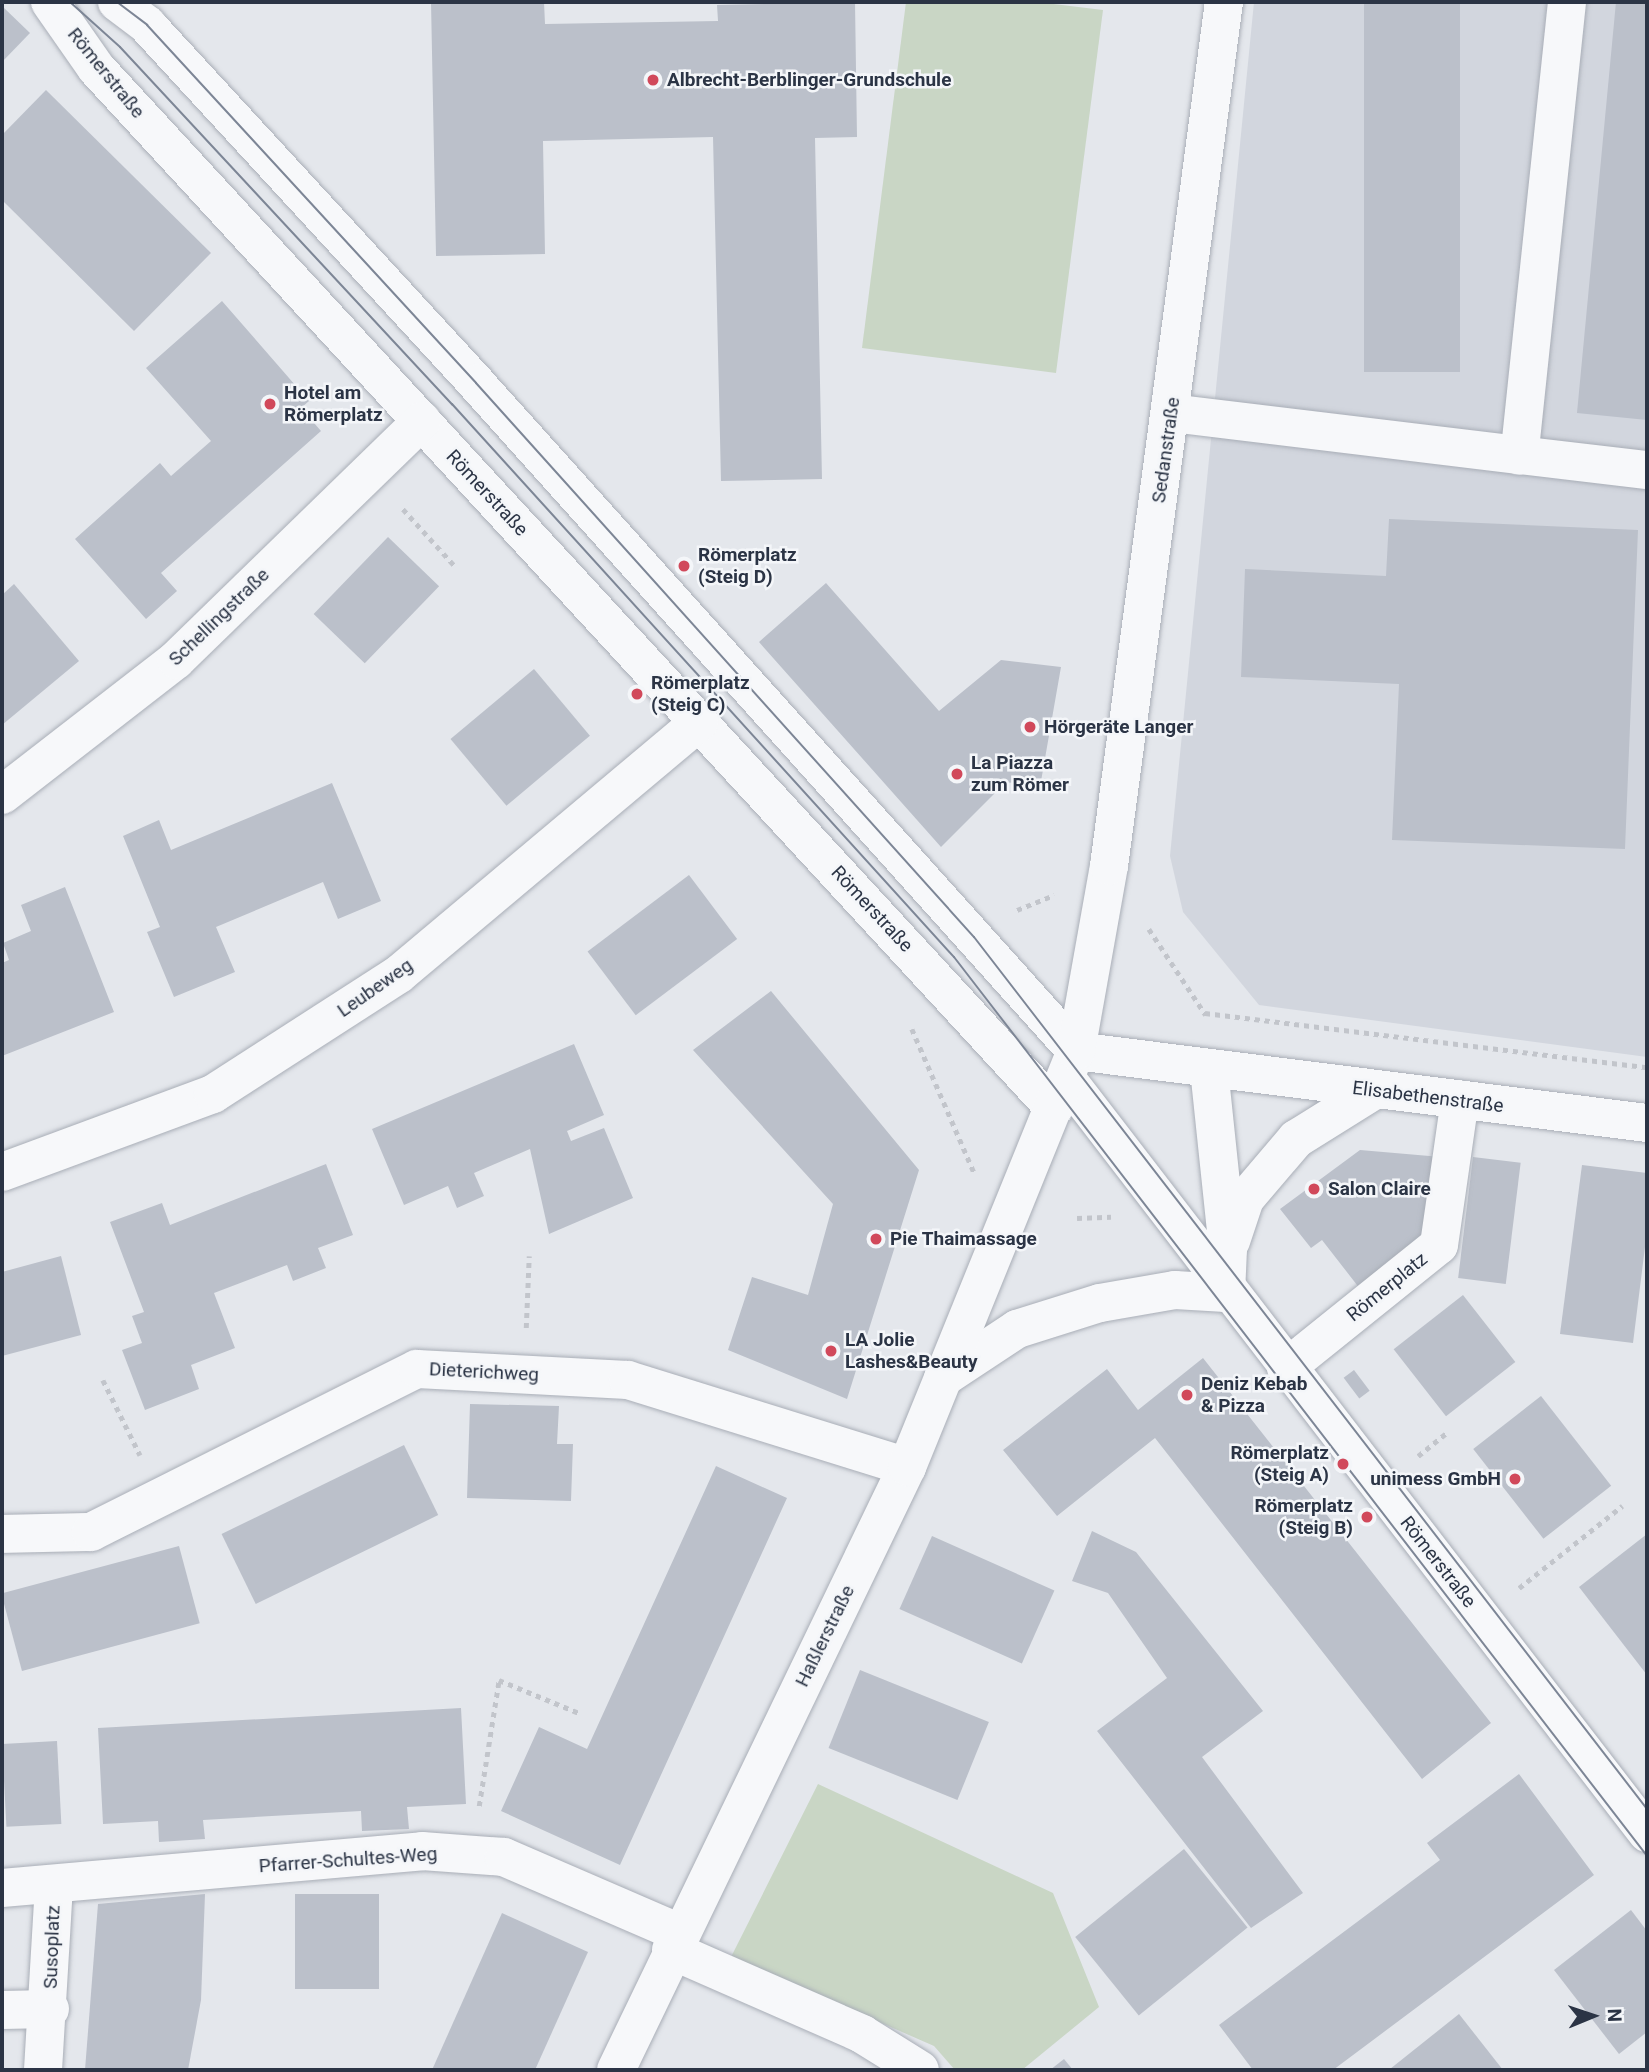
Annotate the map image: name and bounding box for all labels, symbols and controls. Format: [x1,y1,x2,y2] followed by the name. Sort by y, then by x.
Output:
[63,23,149,123] street label: Römerstraße
[667,69,951,91] place label: Albrecht-Berblinger-Grundschule
[645,72,661,88] marker: Albrecht-Berblinger-Grundschule
[284,382,383,426] place label: Hotel am Römerplatz
[262,396,278,412] marker: Hotel am Römerplatz
[1147,396,1185,504] street label: Sedanstraße
[441,445,533,541] street label: Römerstraße
[698,544,797,588] place label: Römerplatz (Steig D)
[676,558,692,574] marker: Römerplatz (Steig D)
[164,563,274,671] street label: Schellingstraße
[651,672,750,716] place label: Römerplatz (Steig C)
[629,686,645,702] marker: Römerplatz (Steig C)
[1044,716,1193,738] place label: Hörgeräte Langer
[1022,719,1038,735] marker: Hörgeräte Langer
[971,752,1069,796] place label: La Piazza zum Römer
[949,766,965,782] marker: La Piazza zum Römer
[826,861,918,957] street label: Römerstraße
[333,954,417,1022] street label: Leubeweg
[1351,1076,1505,1118] street label: Elisabethenstraße
[1328,1178,1431,1200] place label: Salon Claire
[1306,1181,1322,1197] marker: Salon Claire
[890,1228,1037,1250] place label: Pie Thaimassage
[868,1231,884,1247] marker: Pie Thaimassage
[1342,1248,1432,1326] street label: Römerplatz
[845,1329,978,1373] place label: LA Jolie Lashes&Beauty
[823,1343,839,1359] marker: LA Jolie Lashes&Beauty
[429,1358,539,1386] street label: Dieterichweg
[1201,1373,1307,1417] place label: Deniz Kebab & Pizza
[1179,1387,1195,1403] marker: Deniz Kebab & Pizza
[1230,1442,1329,1486] place label: Römerplatz (Steig A)
[1335,1456,1351,1472] marker: Römerplatz (Steig A)
[1370,1468,1501,1490] place label: unimess GmbH
[1507,1471,1523,1487] marker: unimess GmbH
[1254,1495,1353,1539] place label: Römerplatz (Steig B)
[1359,1509,1375,1525] marker: Römerplatz (Steig B)
[1395,1512,1481,1612] street label: Römerstraße
[791,1582,859,1690] street label: Haßlerstraße
[258,1842,438,1878] street label: Pfarrer-Schultes-Weg
[39,1905,65,1989] street label: Susoplatz
[1558,1981,1628,2051] north arrow
[1603,2008,1626,2022] text: N

